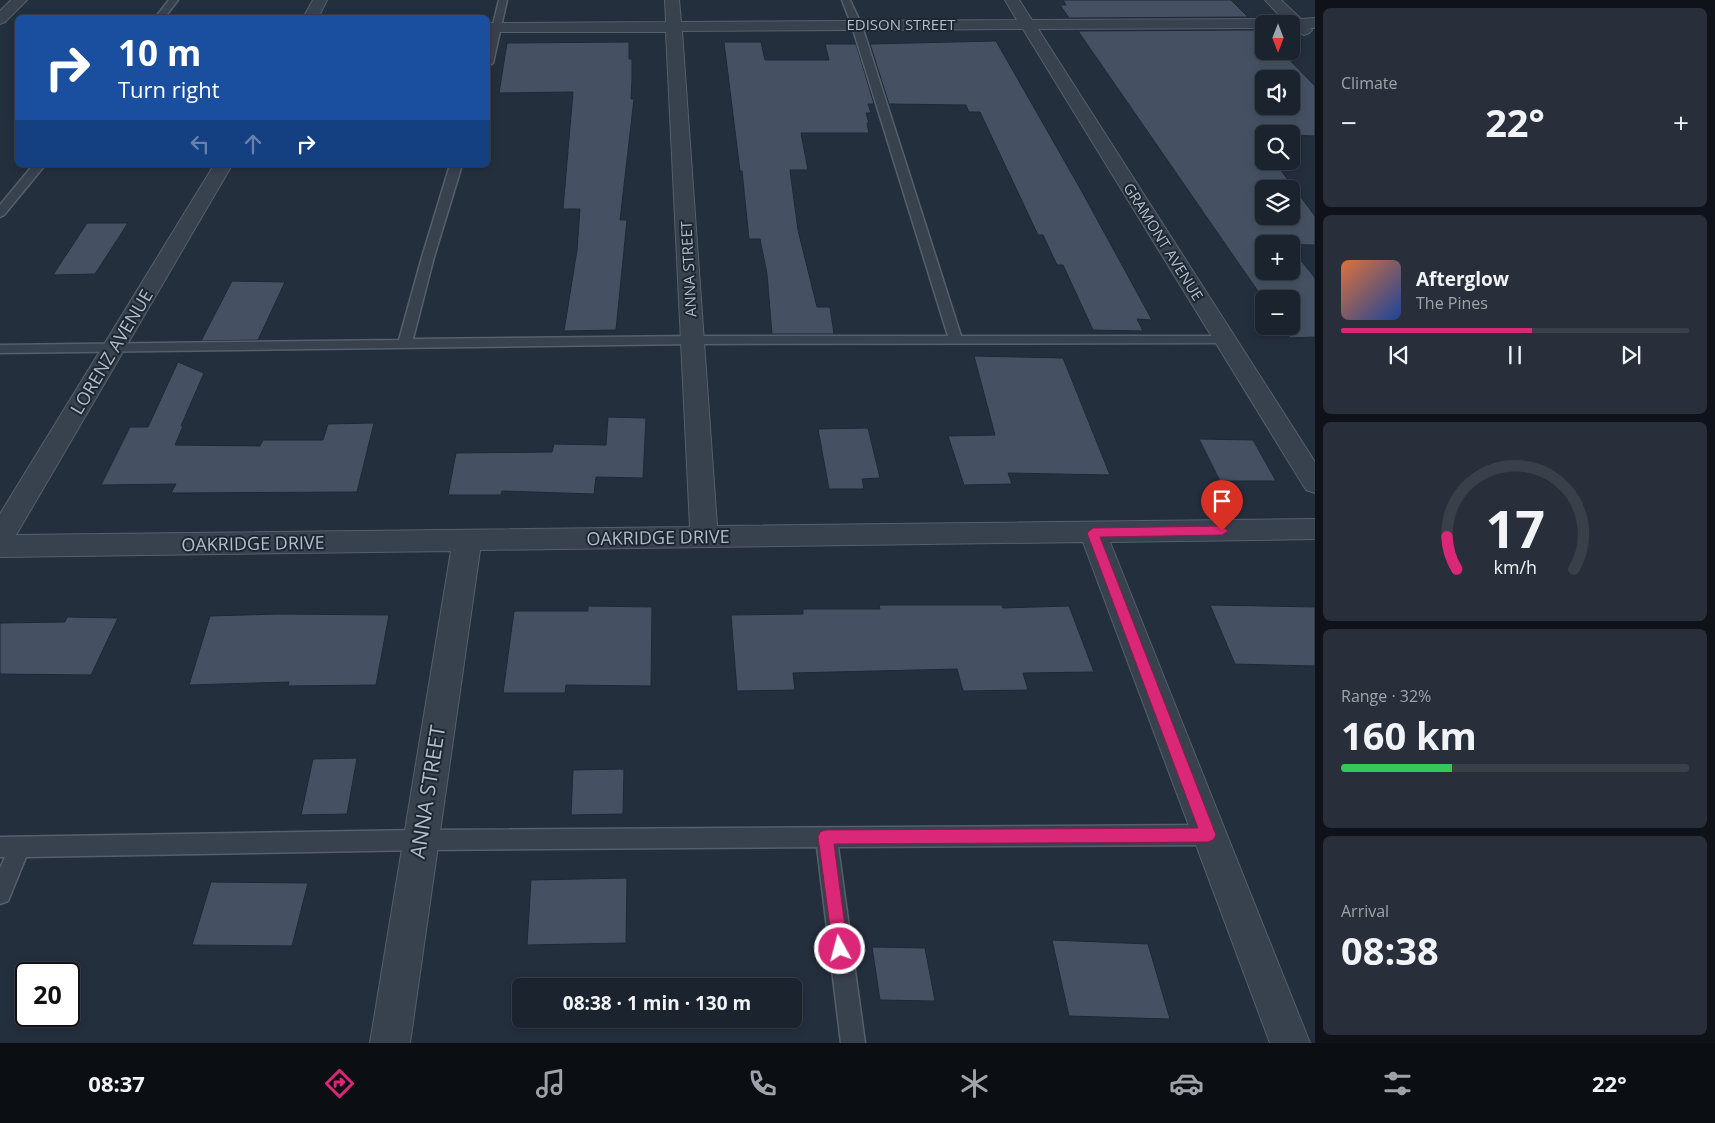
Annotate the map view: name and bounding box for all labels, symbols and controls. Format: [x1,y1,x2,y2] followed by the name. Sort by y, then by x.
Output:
[846,14,956,34] street label: EDISON STREET
[1255,15,1300,60] north arrow
[1255,15,1300,335] map controls
[118,29,201,76] text: 10 m
[35,35,100,100] icon: right
[1255,70,1300,115] button: sound
[1341,72,1398,94] text: Climate
[118,74,220,104] text: Turn right
[1485,96,1545,148] text: 22°
[1341,103,1357,141] text: −
[1673,103,1689,141] text: +
[1255,125,1300,170] button: search
[186,130,214,158] icon: left
[239,130,267,158] icon: ahead
[292,130,320,158] icon: right
[1119,179,1208,304] street label: GRAMONT AVENUE
[1255,180,1300,225] button: layers
[675,220,701,318] street label: ANNA STREET
[1255,235,1300,280] button: +
[1416,266,1509,292] text: Afterglow
[64,285,158,418] street label: LORENZ AVENUE
[1255,290,1300,335] button: −
[1416,292,1488,314] text: The Pines
[1385,341,1413,369] icon: previous
[1501,341,1529,369] icon: pause
[1617,341,1645,369] icon: next
[1201,480,1243,531] pin
[1208,487,1236,515] icon: arrive
[1485,492,1545,563] text: 17
[586,524,730,550] street label: OAKRIDGE DRIVE
[181,530,325,556] street label: OAKRIDGE DRIVE
[1493,555,1537,579] text: km/h
[1341,685,1431,707] text: Range · 32%
[1341,709,1477,761] text: 160 km
[403,723,451,861] street label: ANNA STREET
[1341,900,1389,922] text: Arrival
[813,922,865,974] position arrow
[1341,924,1439,976] text: 08:38
[15,962,80,1027] speed limit sign: 20
[563,990,751,1016] text: 08:38 · 1 min · 130 m
[322,1066,357,1101] icon: directions
[533,1066,568,1101] icon: music
[745,1066,780,1101] icon: phone
[957,1066,992,1101] icon: climate
[1169,1066,1204,1101] icon: car
[1380,1066,1415,1101] icon: filters
[88,1068,145,1098] text: 08:37
[1592,1068,1627,1098] text: 22°

